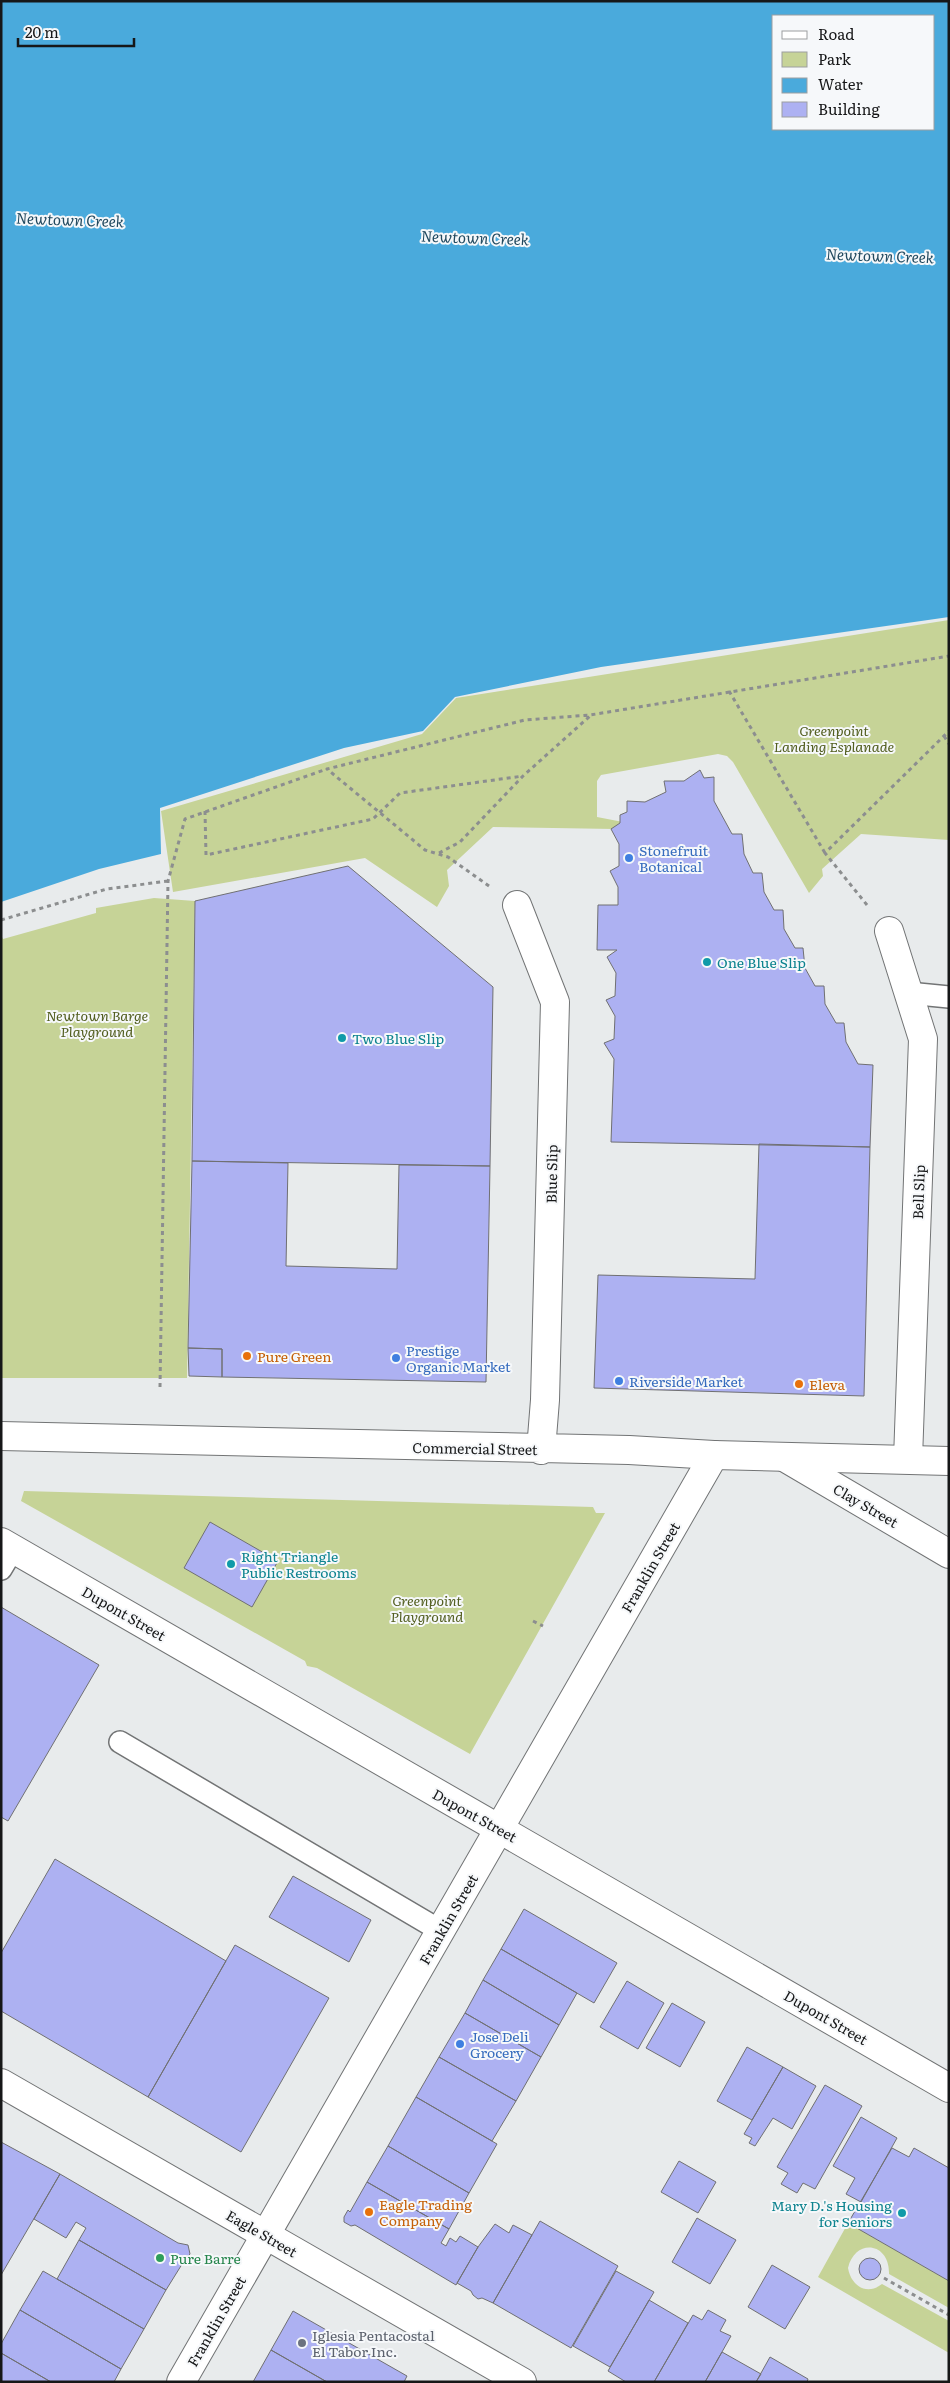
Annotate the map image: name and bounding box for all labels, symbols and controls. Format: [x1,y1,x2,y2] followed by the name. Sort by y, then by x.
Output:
[18,15,134,47] scale bar
[772,15,935,130] legend
[25,20,59,43] text: 20 m
[818,22,854,45] text: Road
[818,47,852,70] text: Park
[818,72,863,95] text: Water
[818,97,880,120] text: Building
[16,206,125,232] water label: Newtown Creek
[421,224,530,250] water label: Newtown Creek
[826,242,935,268] water label: Newtown Creek
[774,720,895,756] park label: Greenpoint Landing Esplanade
[639,840,709,876] place label: Stonefruit Botanical
[623,852,635,864] marker: Stonefruit Botanical
[717,952,806,972] place label: One Blue Slip
[701,956,713,968] marker: One Blue Slip
[46,1005,148,1041] park label: Newtown Barge Playground
[352,1028,444,1048] place label: Two Blue Slip
[336,1032,348,1044] marker: Two Blue Slip
[540,1144,562,1204] street label: Blue Slip
[907,1164,929,1220] street label: Bell Slip
[406,1340,511,1376] place label: Prestige Organic Market
[257,1346,332,1366] place label: Pure Green
[241,1350,253,1362] marker: Pure Green
[390,1352,402,1364] marker: Prestige Organic Market
[629,1371,744,1391] place label: Riverside Market
[809,1374,846,1394] place label: Eleva
[613,1375,625,1387] marker: Riverside Market
[793,1378,805,1390] marker: Eleva
[412,1437,538,1459] street label: Commercial Street
[830,1478,902,1532] street label: Clay Street
[616,1518,684,1616] street label: Franklin Street
[241,1546,356,1582] place label: Right Triangle Public Restrooms
[225,1558,237,1570] marker: Right Triangle Public Restrooms
[78,1581,170,1645] street label: Dupont Street
[391,1590,463,1626] park label: Greenpoint Playground
[429,1784,521,1847] street label: Dupont Street
[414,1870,482,1968] street label: Franklin Street
[780,1985,872,2049] street label: Dupont Street
[470,2026,529,2062] place label: Jose Deli Grocery
[454,2038,466,2050] marker: Jose Deli Grocery
[379,2194,472,2230] place label: Eagle Trading Company
[771,2195,892,2231] place label: Mary D.'s Housing for Seniors
[223,2205,301,2262] street label: Eagle Street
[363,2206,375,2218] marker: Eagle Trading Company
[896,2207,908,2219] marker: Mary D.'s Housing for Seniors
[170,2248,241,2268] place label: Pure Barre
[154,2252,166,2264] marker: Pure Barre
[182,2272,250,2370] street label: Franklin Street
[312,2325,435,2361] place label: Iglesia Pentacostal El Tabor Inc.
[296,2337,308,2349] marker: Iglesia Pentacostal El Tabor Inc.

